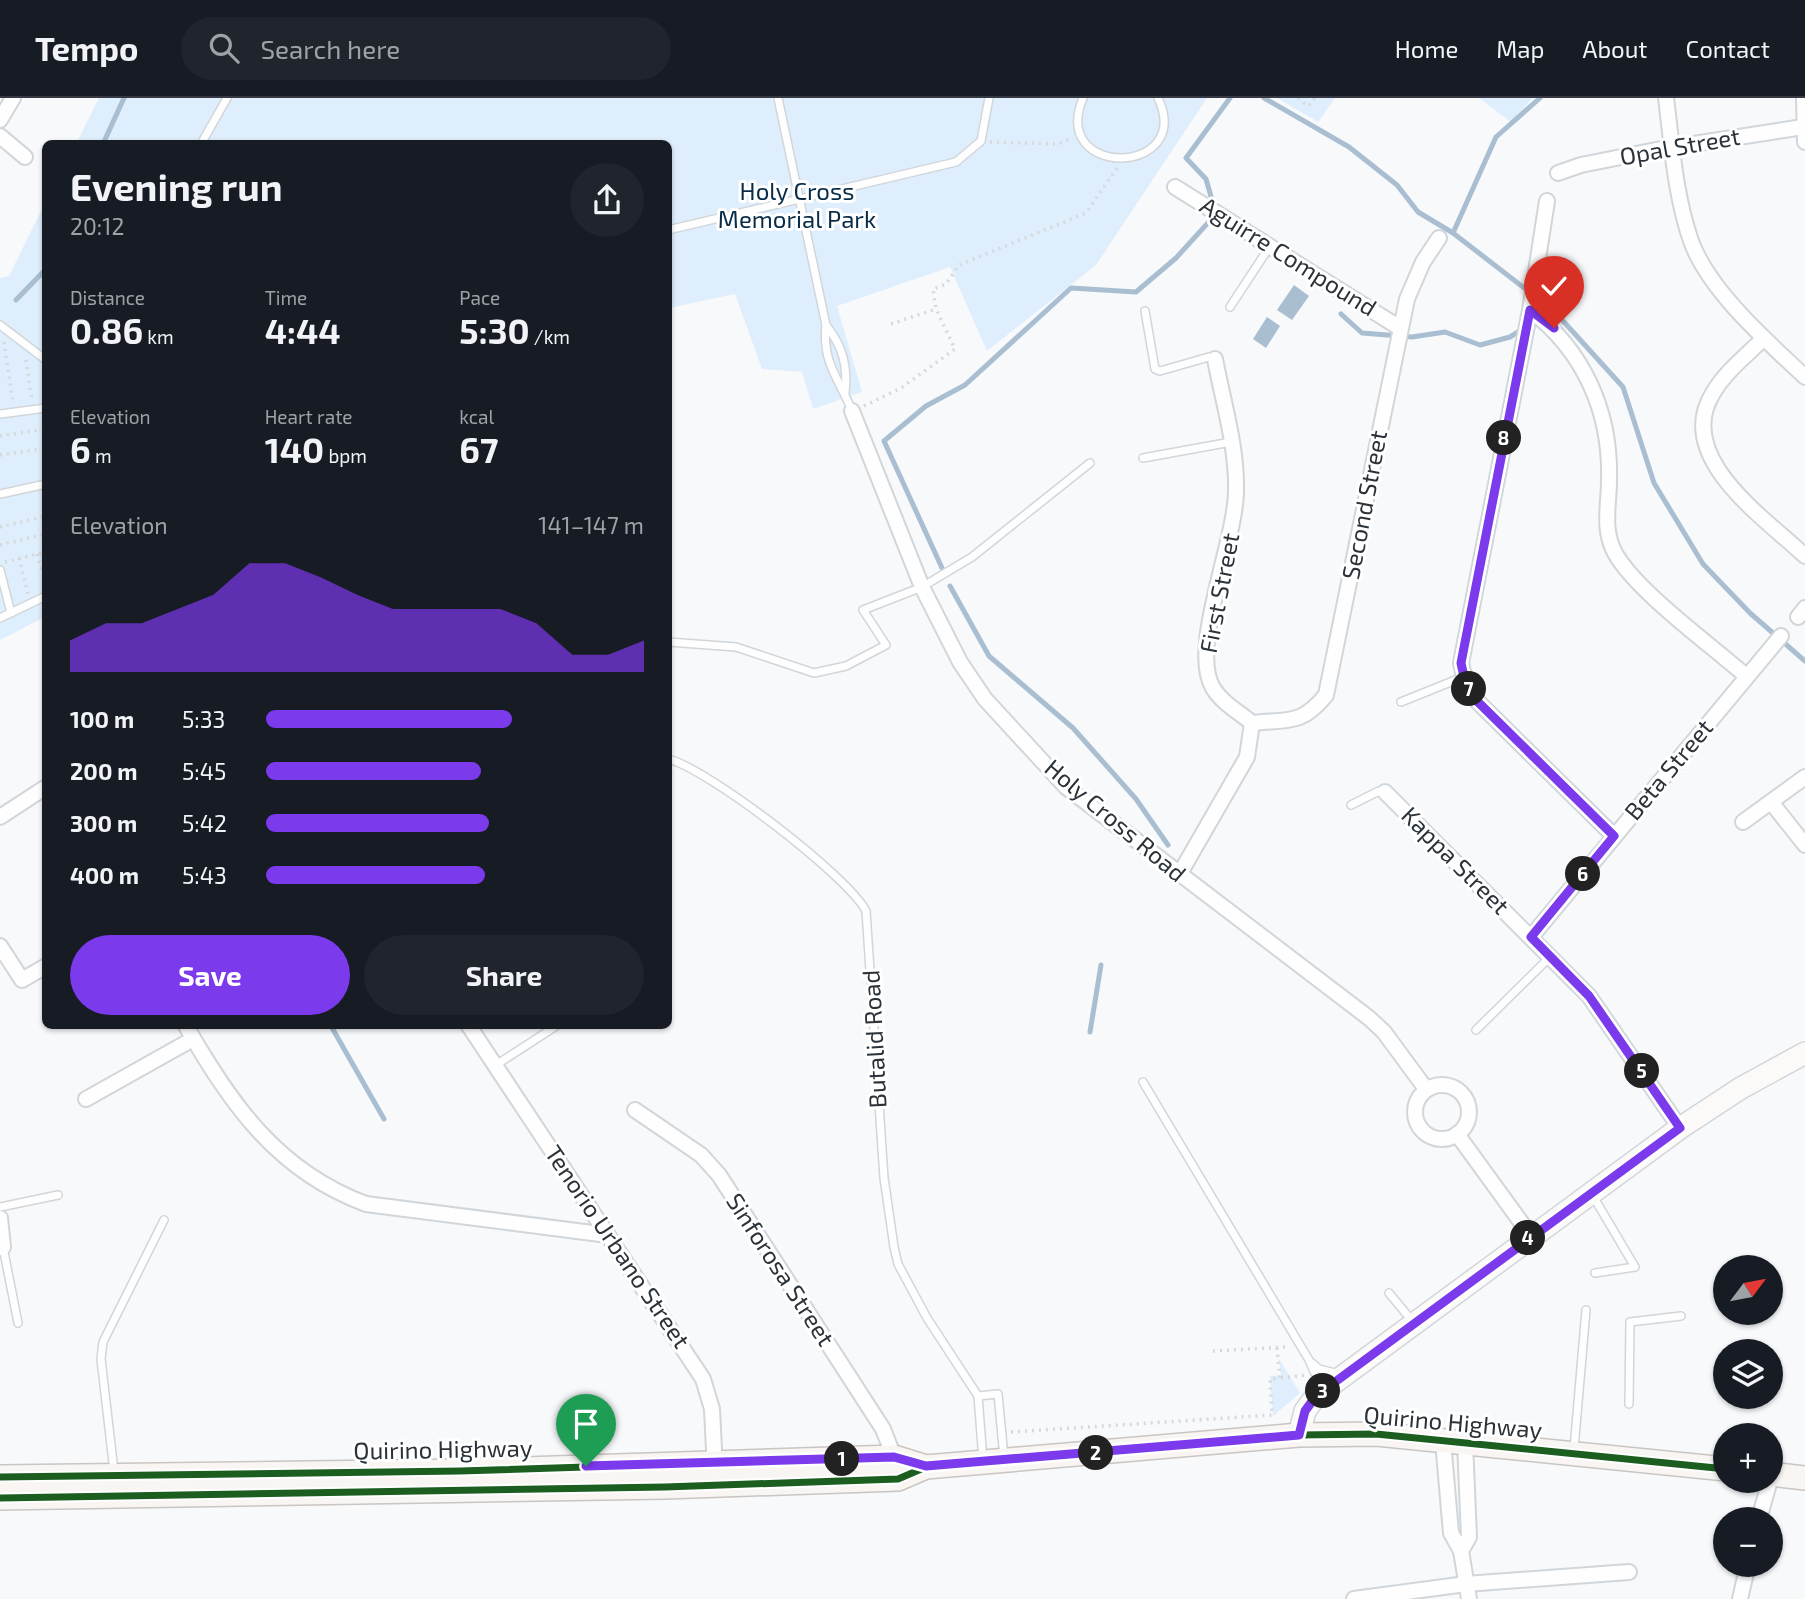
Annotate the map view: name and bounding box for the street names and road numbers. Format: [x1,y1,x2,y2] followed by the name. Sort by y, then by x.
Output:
[1617,121,1742,170] street label: Opal Street
[1195,190,1382,322] street label: Aguirre Compound
[1335,428,1392,582] street label: Second Street
[1193,530,1244,655] street label: First Street
[1617,713,1718,825] street label: Beta Street
[1039,752,1192,887] street label: Holy Cross Road
[1396,800,1516,920] street label: Kappa Street
[855,969,892,1109] street label: Butalid Road
[540,1139,697,1353] street label: Tenorio Urbano Street
[721,1187,841,1351] street label: Sinforosa Street
[1363,1399,1544,1444] street label: Quirino Highway
[353,1432,533,1465] street label: Quirino Highway

